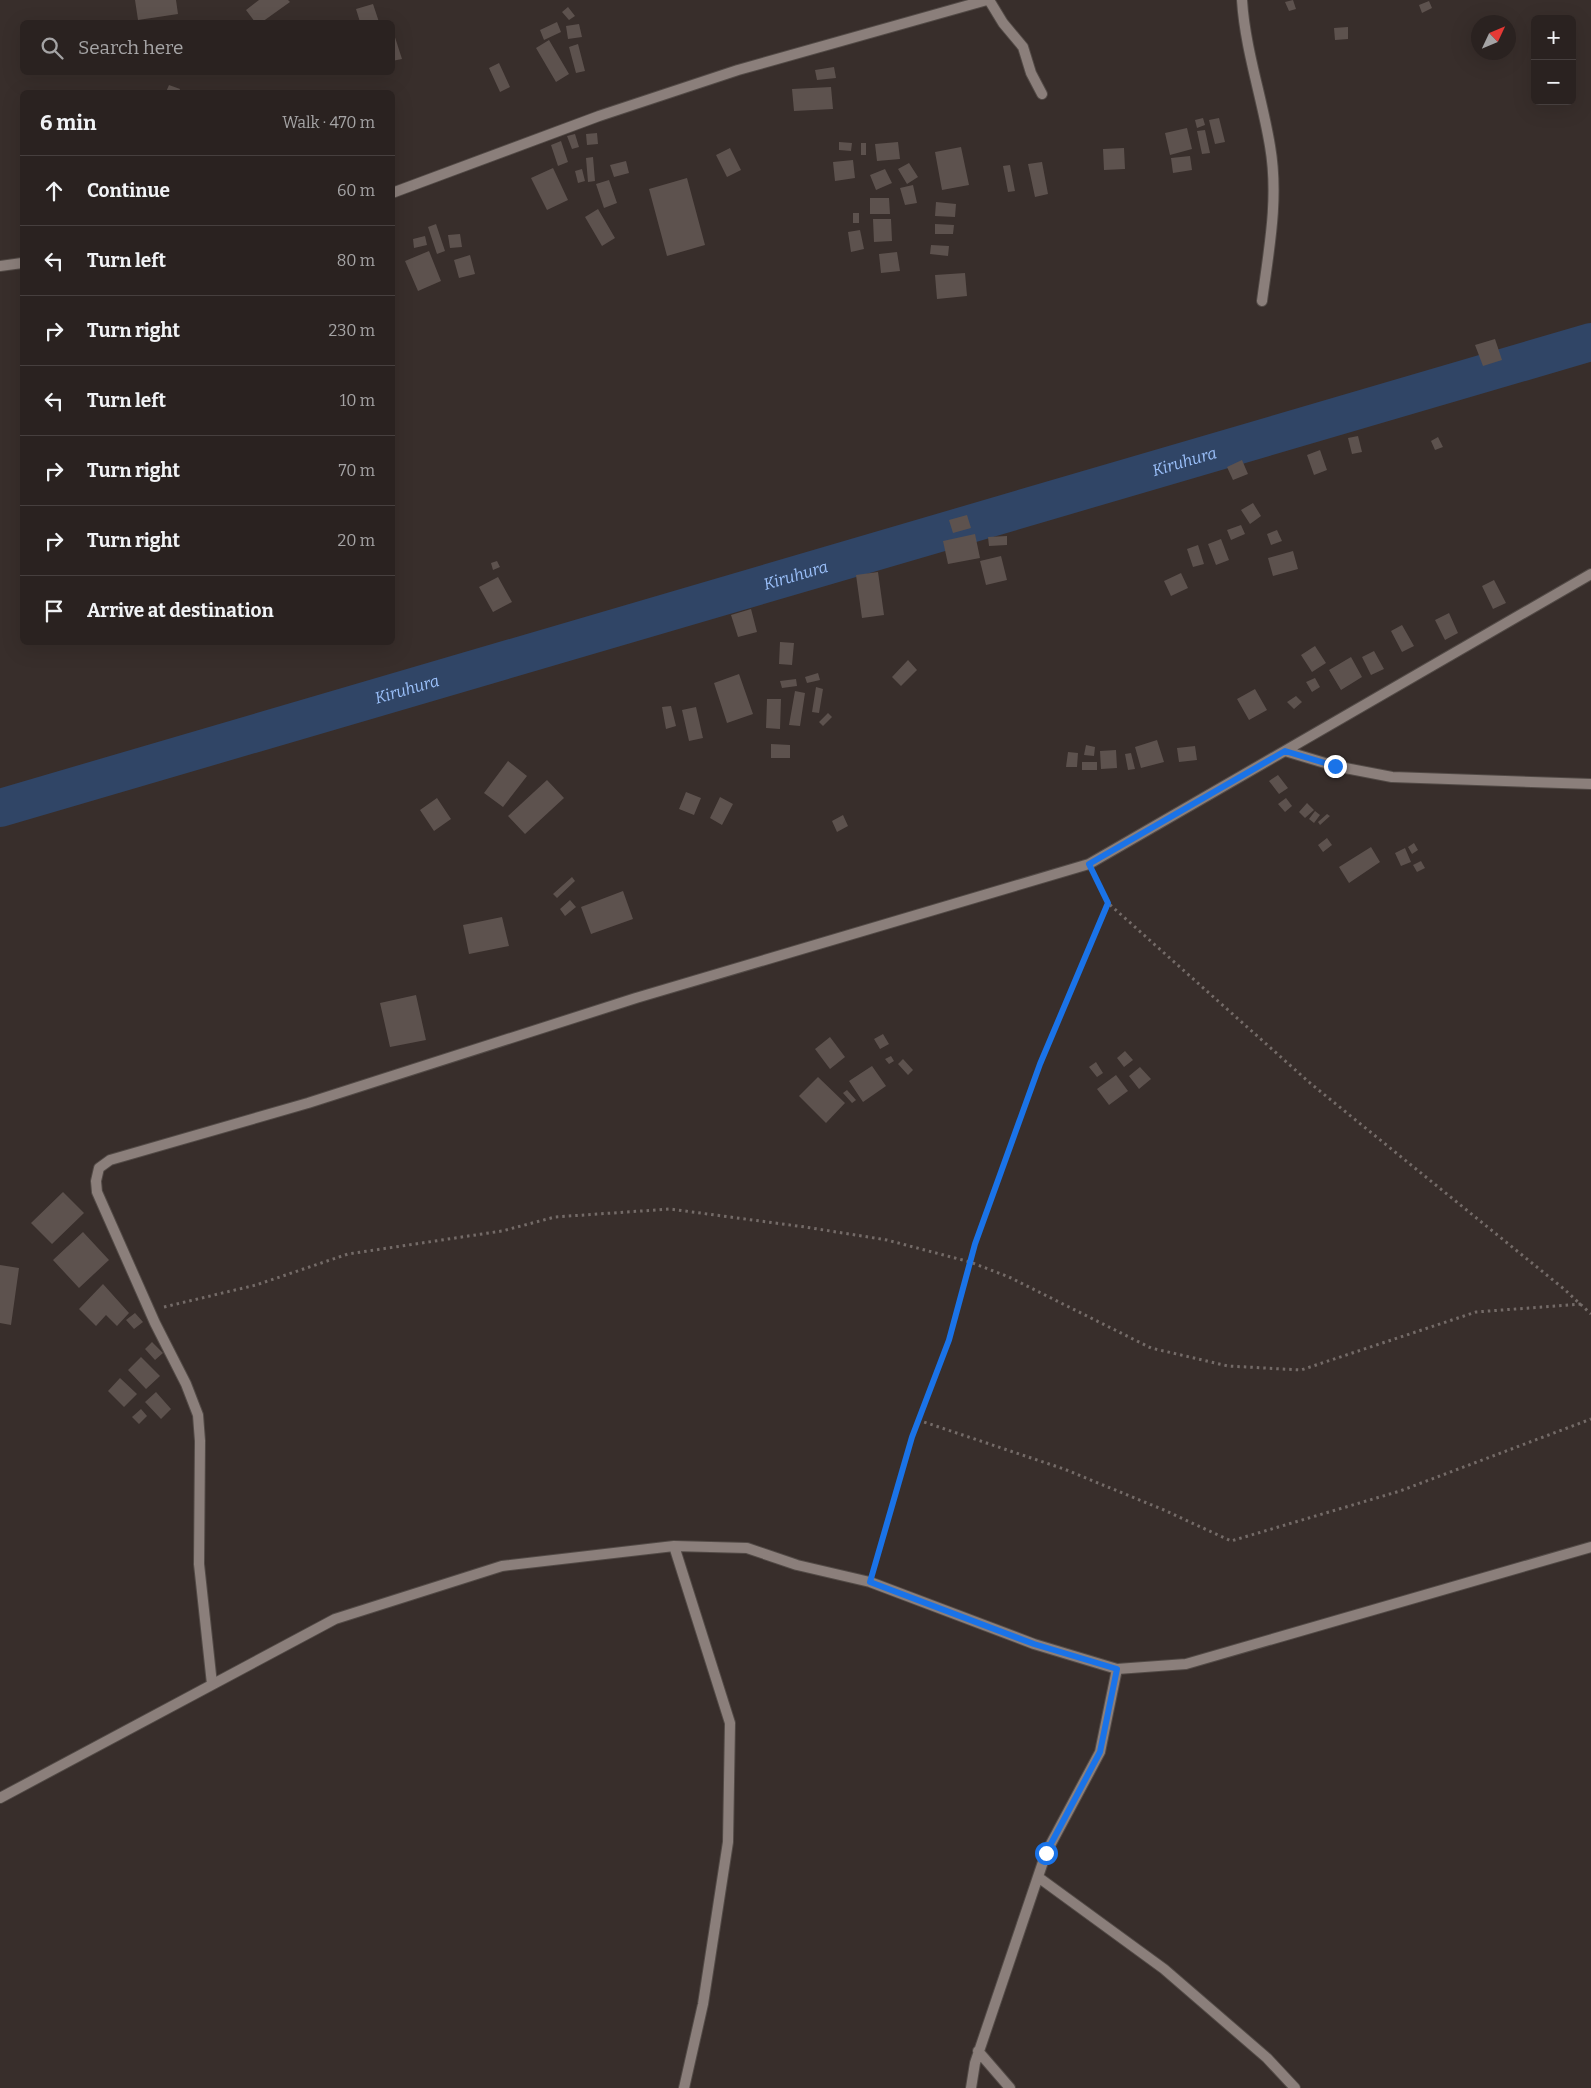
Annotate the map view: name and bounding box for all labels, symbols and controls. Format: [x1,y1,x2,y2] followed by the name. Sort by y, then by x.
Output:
[1471,15,1516,60] north arrow
[1531,15,1576,105] map controls
[1531,15,1576,60] button: +
[20,20,395,75] search box
[38,34,66,62] icon: search
[78,36,183,59] text: Search here
[1531,60,1576,105] button: −
[40,110,96,136] text: 6 min
[282,113,375,132] text: Walk · 470 m
[40,177,68,205] icon: ahead
[87,179,170,202] text: Continue
[337,181,375,200] text: 60 m
[40,247,68,275] icon: left
[87,249,166,272] text: Turn left
[337,251,375,270] text: 80 m
[40,317,68,345] icon: right
[87,319,180,342] text: Turn right
[328,321,375,340] text: 230 m
[40,387,68,415] icon: left
[87,389,166,412] text: Turn left
[340,391,375,410] text: 10 m
[1150,443,1219,480] water label: Kiruhura
[40,457,68,485] icon: right
[87,459,180,482] text: Turn right
[339,461,375,480] text: 70 m
[40,527,68,555] icon: right
[87,529,180,552] text: Turn right
[338,531,375,550] text: 20 m
[761,557,830,594] water label: Kiruhura
[40,597,68,625] icon: arrive
[87,599,274,622] text: Arrive at destination
[373,671,441,708] water label: Kiruhura
[1324,755,1347,778] route end
[1035,1842,1058,1865] route start

